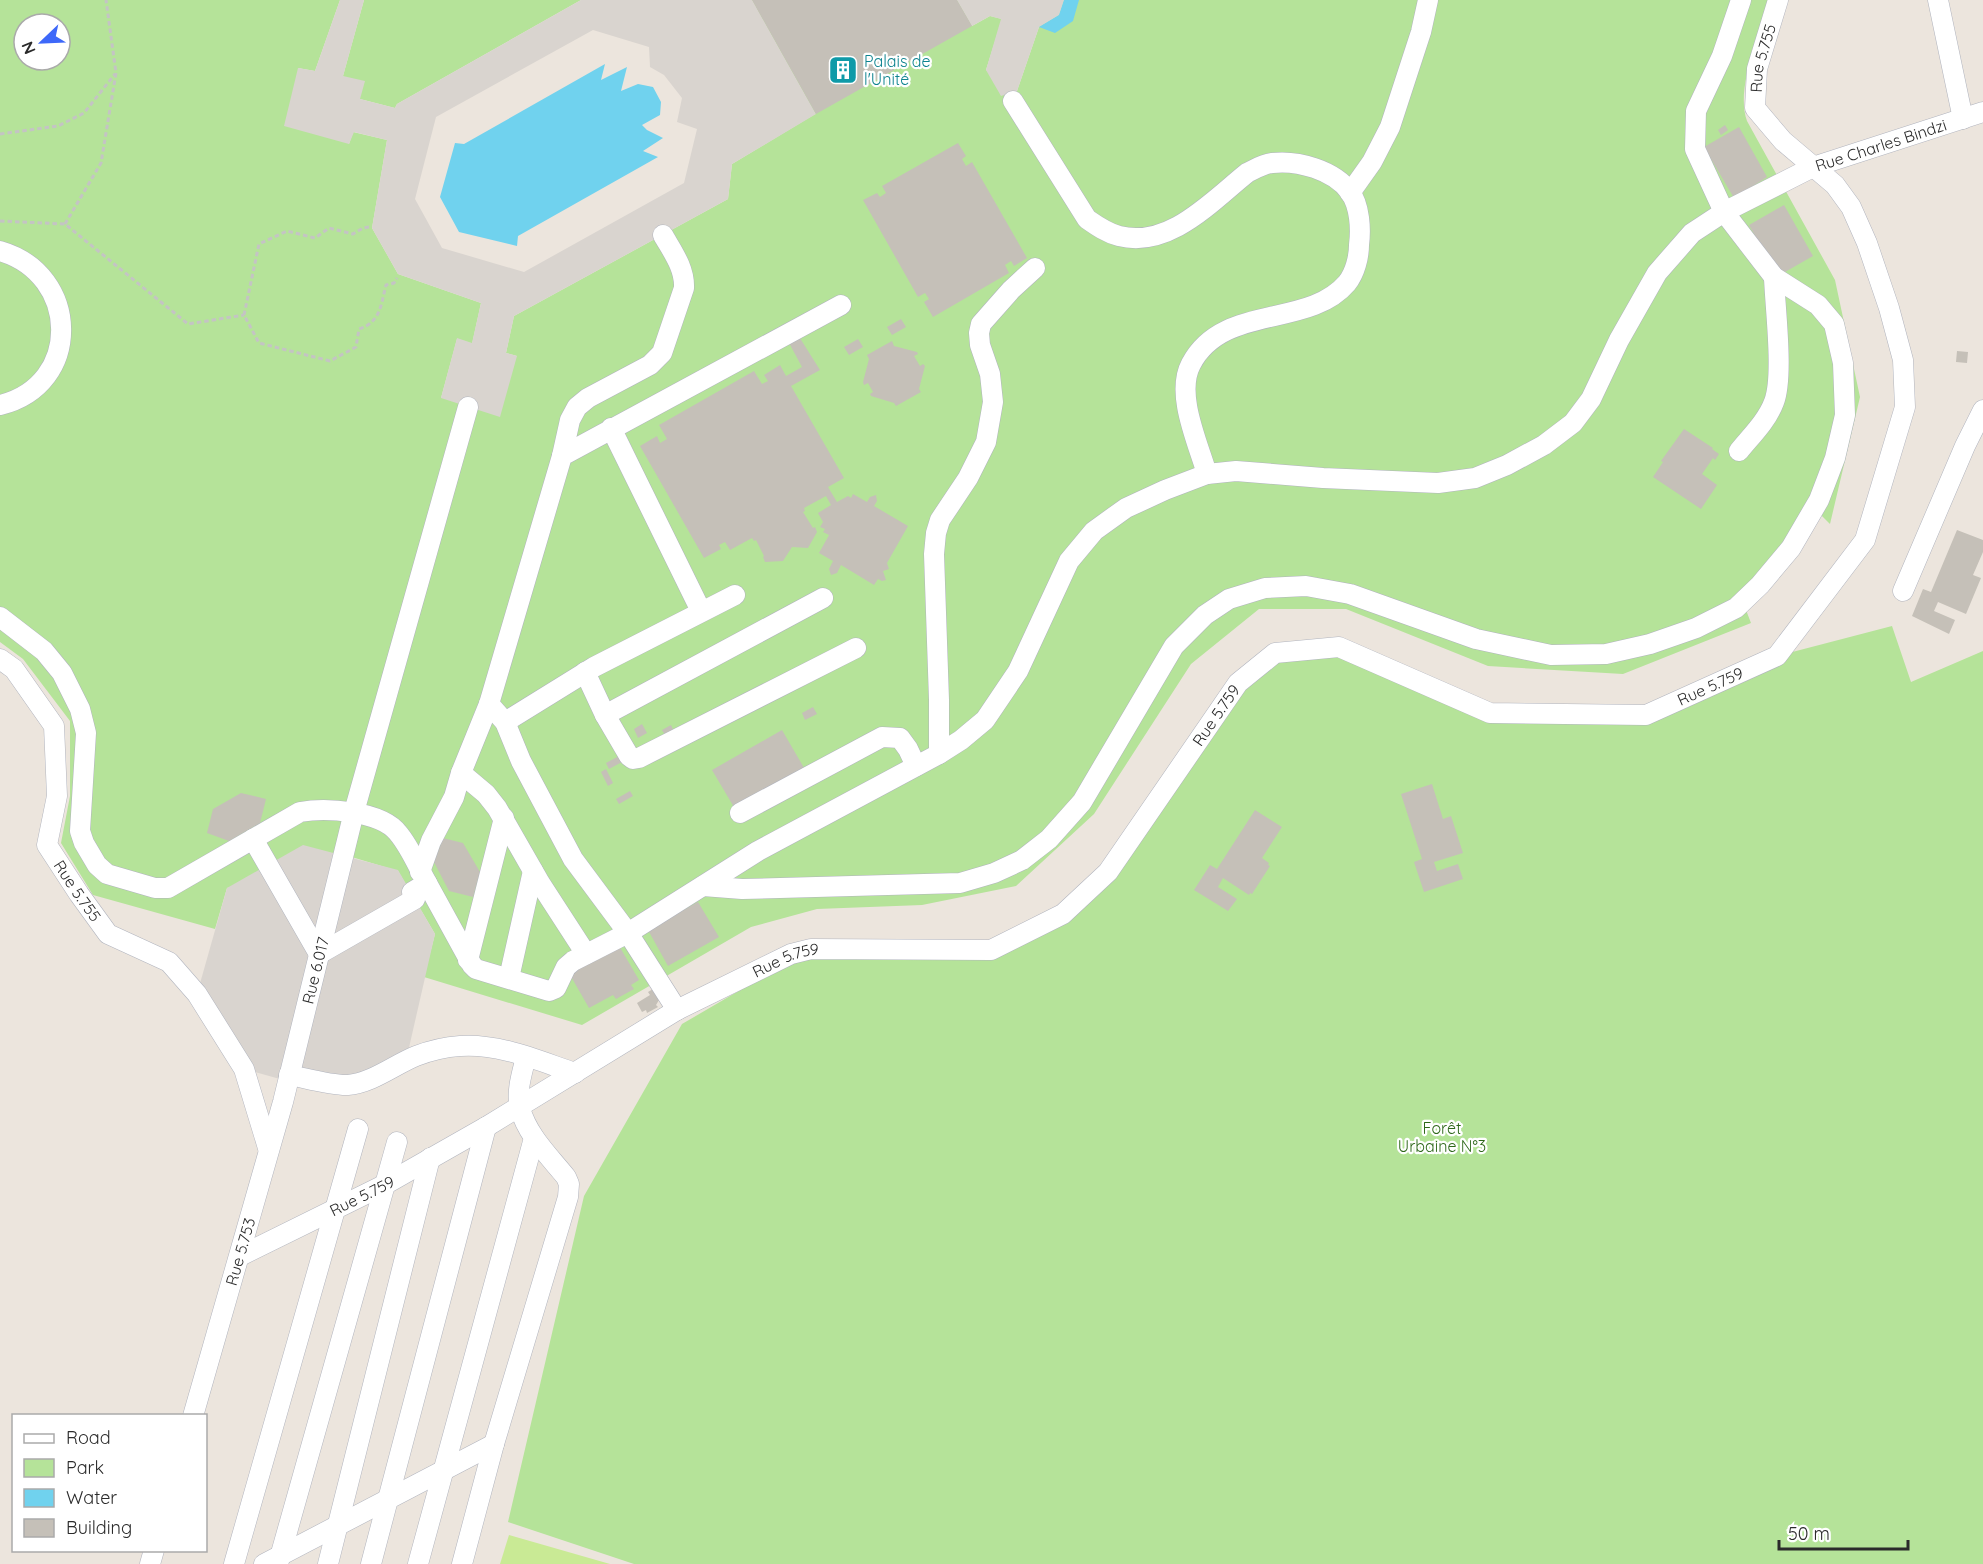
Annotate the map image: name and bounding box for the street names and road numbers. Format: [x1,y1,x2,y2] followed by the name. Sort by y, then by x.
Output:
[1746,21,1780,93] street label: Rue 5.755
[1813,114,1949,176] street label: Rue Charles Bindzi
[1674,663,1746,710] street label: Rue 5.759
[1188,680,1244,750] street label: Rue 5.759
[50,856,106,925] street label: Rue 5.755
[297,935,333,1006] street label: Rue 6.017
[749,939,819,981] street label: Rue 5.759
[326,1171,398,1220] street label: Rue 5.759
[221,1215,259,1288] street label: Rue 5.753

